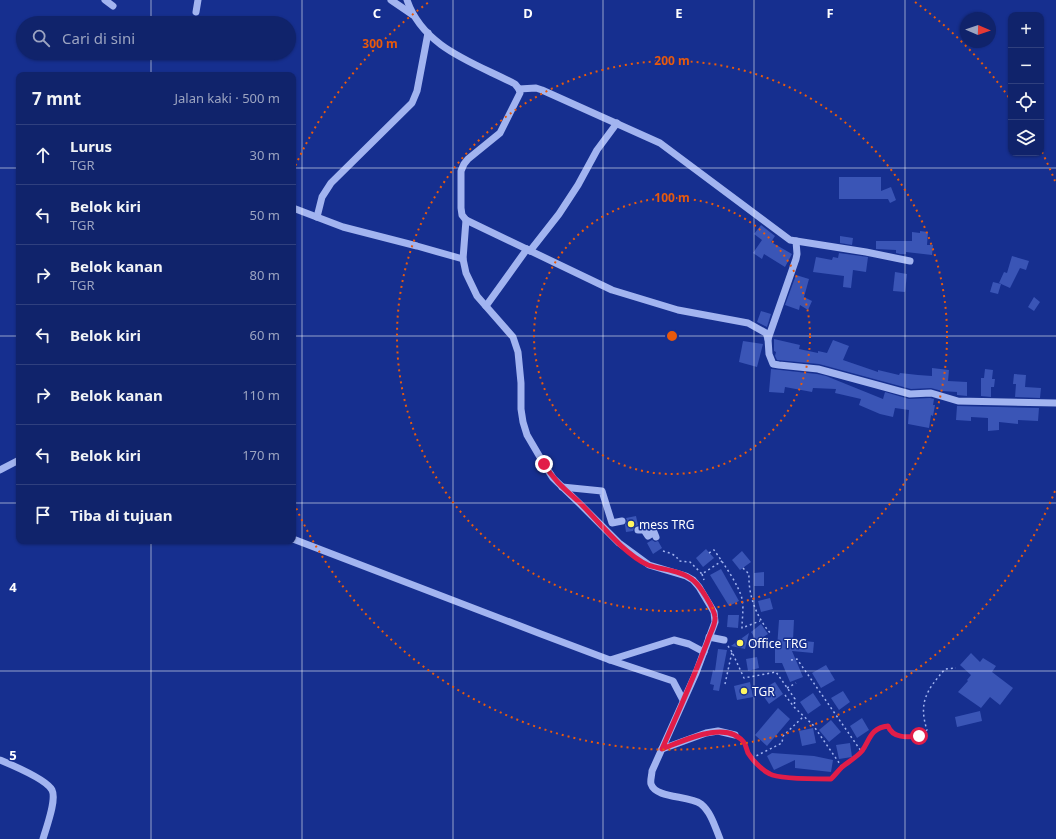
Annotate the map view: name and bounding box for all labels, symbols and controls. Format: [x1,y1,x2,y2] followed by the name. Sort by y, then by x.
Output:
[373,4,381,22] text: C
[523,4,533,22] text: D
[675,4,683,22] text: E
[826,4,834,22] text: F
[960,12,996,48] north arrow
[1008,12,1044,156] map controls
[1008,12,1044,48] button: +
[16,16,296,60] search box
[30,27,52,49] icon: search
[62,28,135,48] text: Cari di sini
[362,35,398,52] text: 300 m
[1008,48,1044,84] button: −
[654,52,690,69] text: 200 m
[1008,84,1044,120] button: locate
[32,87,81,110] text: 7 mnt
[174,89,280,107] text: Jalan kaki · 500 m
[1008,120,1044,156] button: layers
[70,136,112,156] text: Lurus
[32,144,54,166] icon: ahead
[250,146,280,164] text: 30 m
[70,156,95,174] text: TGR
[654,189,690,206] text: 100 m
[70,196,141,216] text: Belok kiri
[32,204,54,226] icon: left
[250,206,280,224] text: 50 m
[70,216,95,234] text: TGR
[70,256,163,276] text: Belok kanan
[32,264,54,286] icon: right
[250,266,280,284] text: 80 m
[70,276,95,294] text: TGR
[32,324,54,346] icon: left
[70,325,141,345] text: Belok kiri
[250,326,280,344] text: 60 m
[665,329,679,343] centre of rings
[32,384,54,406] icon: right
[70,385,163,405] text: Belok kanan
[242,386,280,404] text: 110 m
[32,444,54,466] icon: left
[70,445,141,465] text: Belok kiri
[242,446,280,464] text: 170 m
[535,455,553,473] route end
[32,504,54,526] icon: arrive
[70,505,173,525] text: Tiba di tujuan
[639,516,694,533] place label: mess TRG
[626,519,636,529] marker: mess TRG
[9,578,17,596] text: 4
[748,635,807,652] place label: Office TRG
[735,638,745,648] marker: Office TRG
[752,683,775,700] place label: TGR
[739,686,749,696] marker: TGR
[910,727,928,745] route start
[9,746,17,764] text: 5

